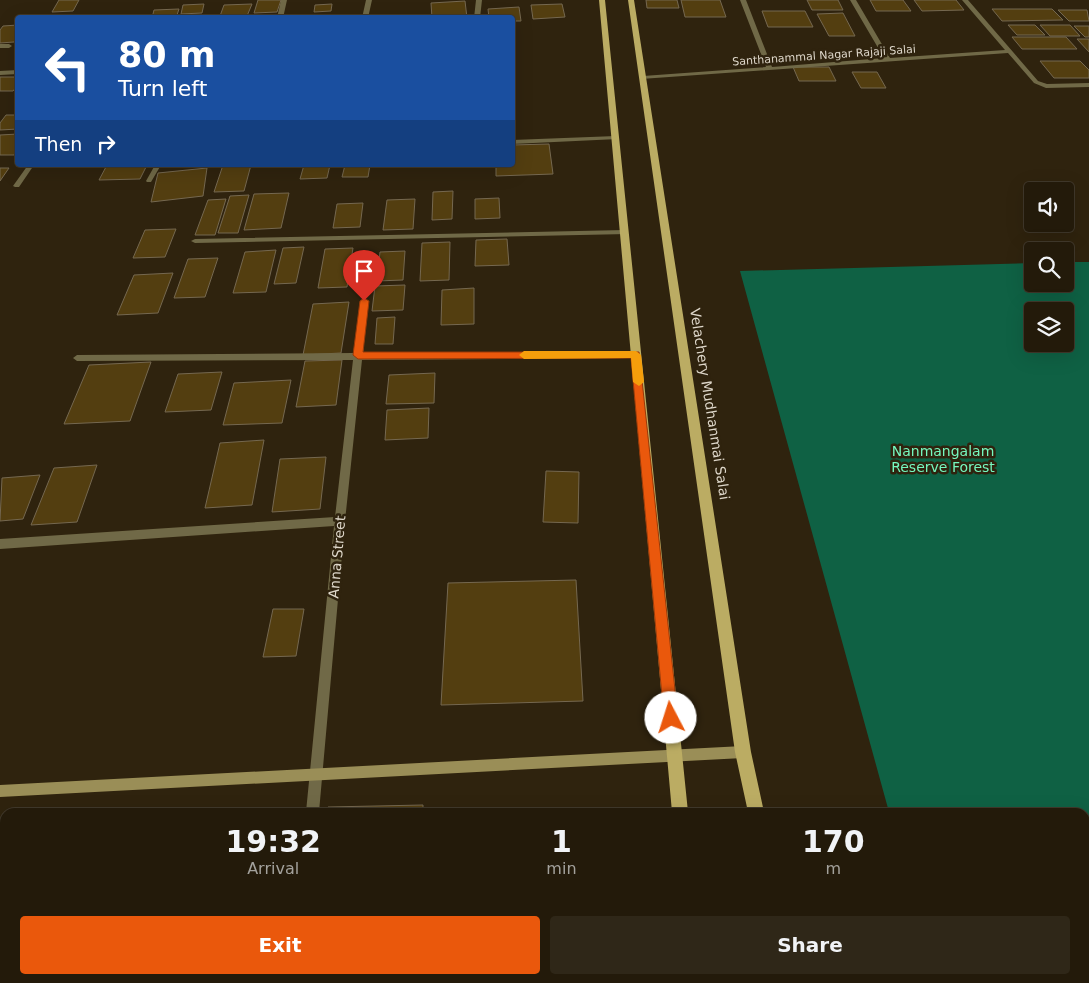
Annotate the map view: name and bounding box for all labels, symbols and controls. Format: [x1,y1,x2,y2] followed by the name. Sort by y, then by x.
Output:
[35,35,100,100] icon: left
[118,35,215,75] text: 80 m
[732,43,916,68] street label: Santhanammal Nagar Rajaji Salai
[118,76,207,101] text: Turn left
[92,130,120,158] icon: right
[35,133,82,155] text: Then
[1024,182,1074,352] map controls
[1024,182,1074,232] button: sound
[1024,242,1074,292] button: search
[343,250,385,301] pin
[350,257,378,285] icon: arrive
[1024,302,1074,352] button: layers
[687,307,733,501] street label: Velachery Mudhanmai Salai
[891,443,995,475] park label: Nanmangalam Reserve Forest
[325,515,349,599] street label: Anna Street
[644,691,696,743] position arrow
[225,824,321,859] text: 19:32
[551,824,572,859] text: 1
[802,824,865,859] text: 170
[247,859,299,878] text: Arrival
[546,859,577,878] text: min
[825,859,841,878] text: m
[20,916,540,974] button: Exit
[550,916,1070,974] button: Share

